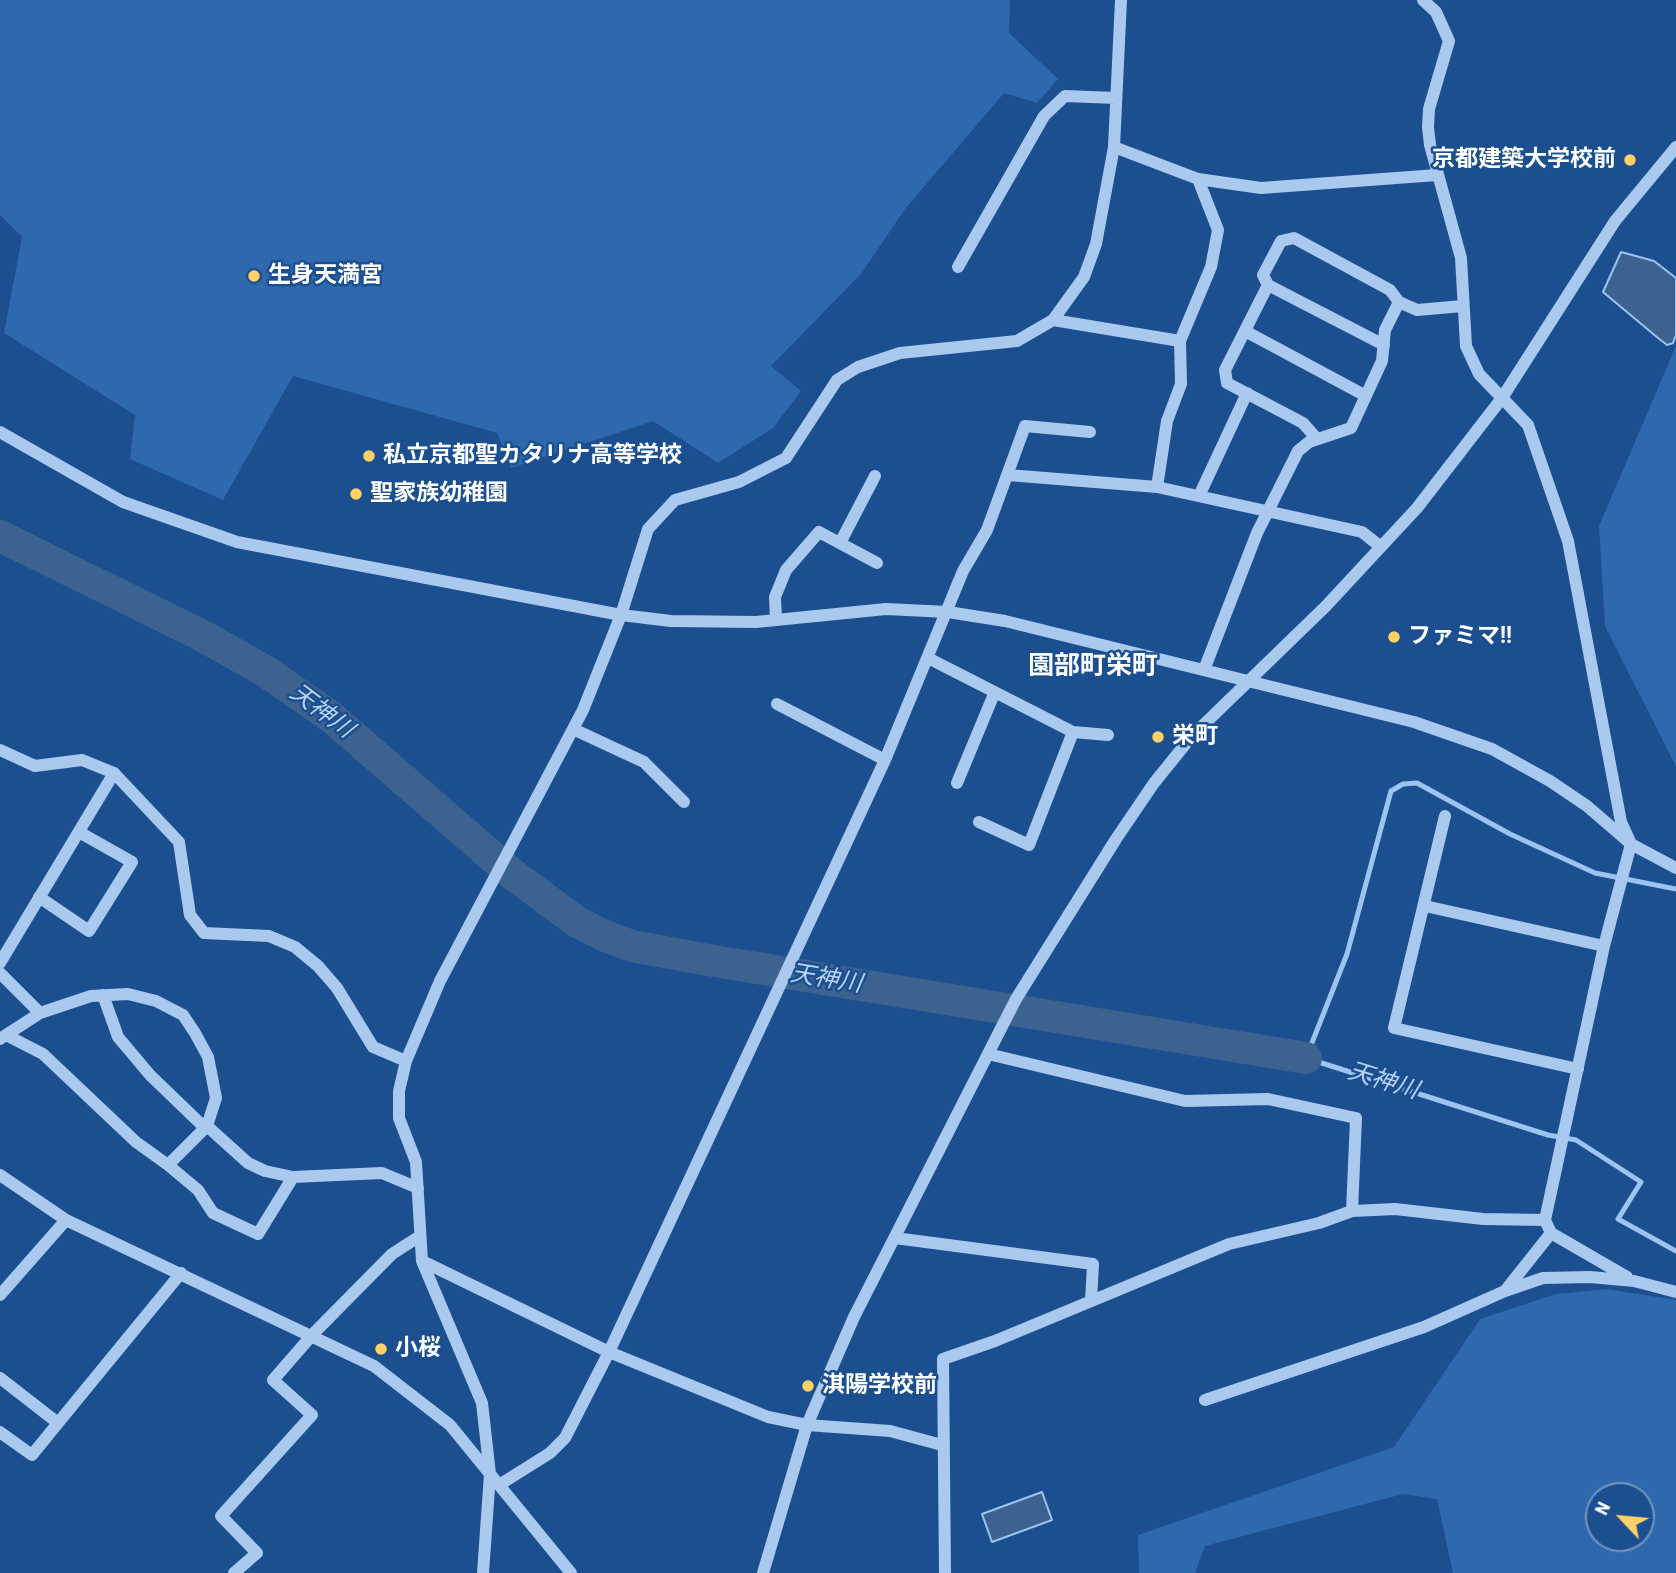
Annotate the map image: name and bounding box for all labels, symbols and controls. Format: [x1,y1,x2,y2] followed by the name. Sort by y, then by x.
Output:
[1432,146,1616,174] place label: 京都建築大学校前
[1622,152,1638,168] marker: 京都建築大学校前
[268,262,383,290] place label: 生身天満宮
[246,268,262,284] marker: 生身天満宮
[383,442,682,470] place label: 私立京都聖カタリナ高等学校
[361,448,377,464] marker: 私立京都聖カタリナ高等学校
[370,480,508,508] place label: 聖家族幼稚園
[348,486,364,502] marker: 聖家族幼稚園
[1408,623,1512,651] place label: ファミマ!!
[1386,629,1402,645] marker: ファミマ!!
[1028,651,1158,683] district label: 園部町栄町
[284,679,358,745] water label: 天神川
[1172,723,1218,751] place label: 栄町
[1150,729,1166,745] marker: 栄町
[788,960,864,1000] water label: 天神川
[1344,1058,1422,1106] water label: 天神川
[395,1335,441,1363] place label: 小桜
[373,1341,389,1357] marker: 小桜
[822,1372,937,1400] place label: 淇陽学校前
[800,1378,816,1394] marker: 淇陽学校前
[1585,1482,1655,1552] north arrow
[1590,1498,1615,1519] text: N

